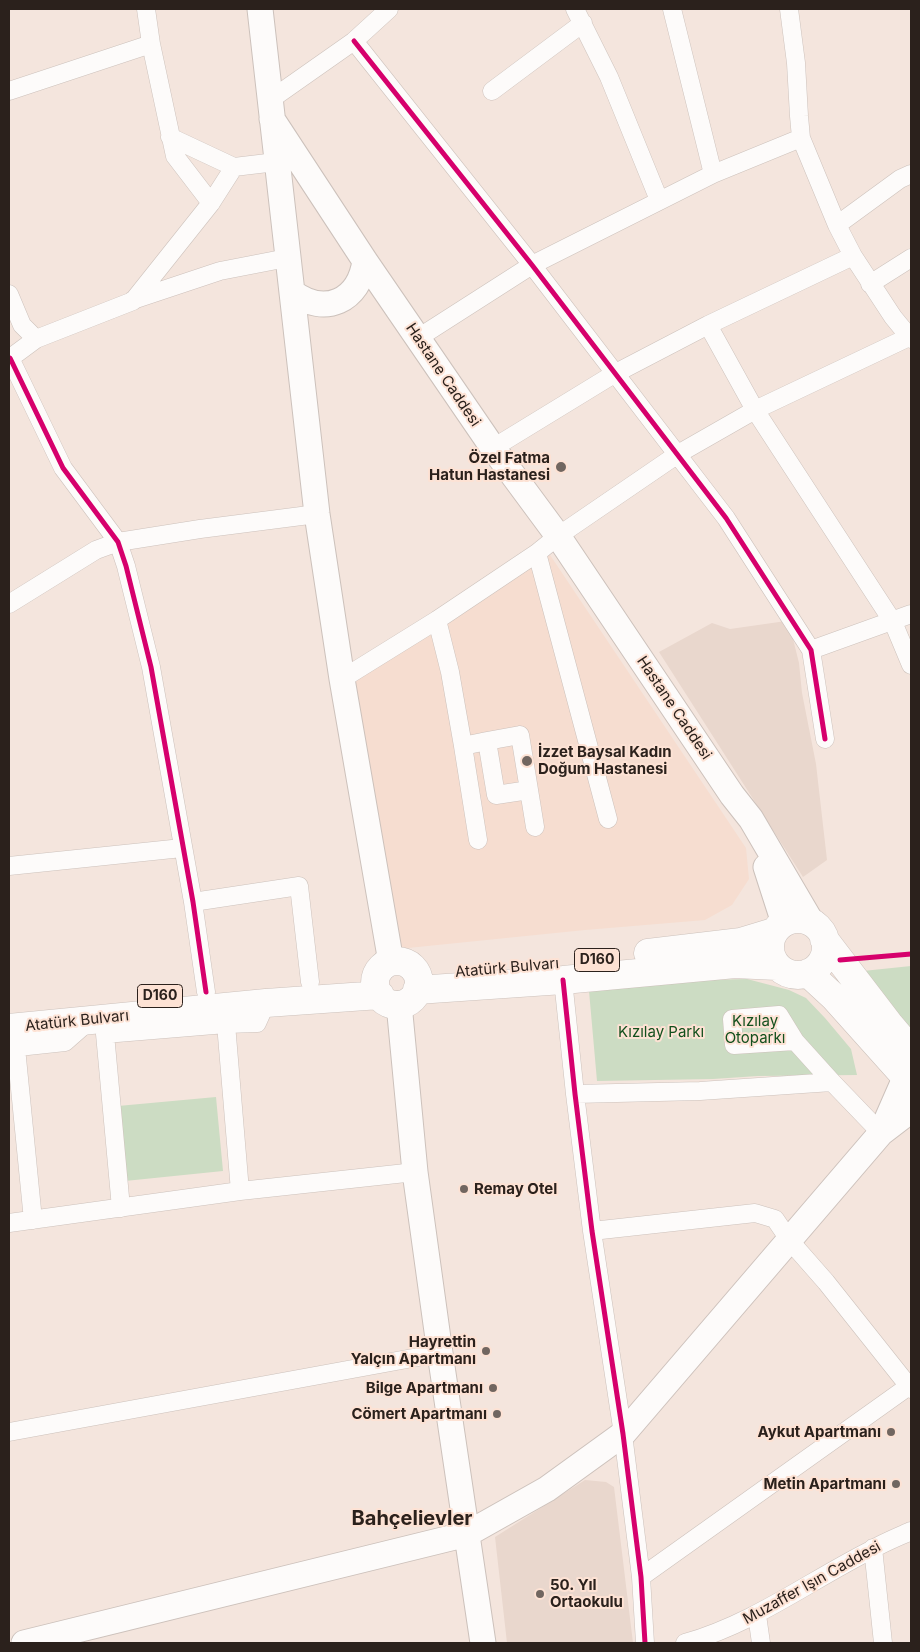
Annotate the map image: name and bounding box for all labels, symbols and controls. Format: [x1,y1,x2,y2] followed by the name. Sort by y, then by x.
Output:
[402,320,484,430] street label: Hastane Caddesi
[429,449,550,484] place label: Özel Fatma Hatun Hastanesi
[554,460,568,474] marker: Özel Fatma Hatun Hastanesi
[633,653,715,763] street label: Hastane Caddesi
[538,743,672,778] place label: İzzet Baysal Kadın Doğum Hastanesi
[520,754,534,768] marker: İzzet Baysal Kadın Doğum Hastanesi
[574,948,620,972] road number: D160
[454,954,560,982] street label: Atatürk Bulvarı
[138,984,182,1008] road number: D160
[24,1007,130,1035] street label: Atatürk Bulvarı
[725,1012,785,1047] park label: Kızılay Otoparkı
[618,1023,704,1041] park label: Kızılay Parkı
[474,1180,557,1198] place label: Remay Otel
[458,1183,470,1195] marker: Remay Otel
[351,1333,476,1368] place label: Hayrettin Yalçın Apartmanı
[480,1345,492,1357] marker: Hayrettin Yalçın Apartmanı
[366,1379,483,1397] place label: Bilge Apartmanı
[487,1382,499,1394] marker: Bilge Apartmanı
[351,1405,487,1423] place label: Cömert Apartmanı
[491,1408,503,1420] marker: Cömert Apartmanı
[757,1423,881,1441] place label: Aykut Apartmanı
[885,1426,897,1438] marker: Aykut Apartmanı
[763,1475,886,1493] place label: Metin Apartmanı
[890,1478,902,1490] marker: Metin Apartmanı
[352,1507,472,1531] district label: Bahçelievler
[740,1538,884,1628] street label: Muzaffer Işın Caddesi
[550,1576,623,1611] place label: 50. Yıl Ortaokulu
[534,1588,546,1600] marker: 50. Yıl Ortaokulu

